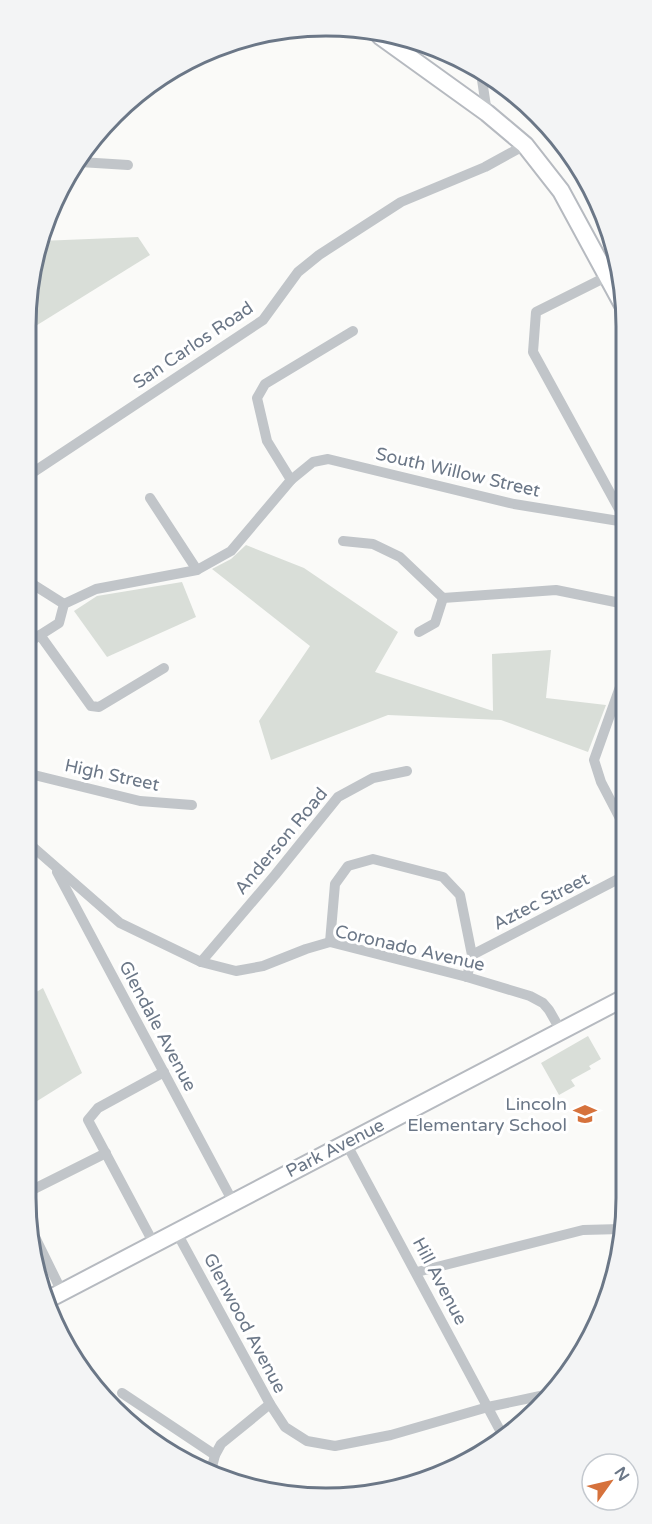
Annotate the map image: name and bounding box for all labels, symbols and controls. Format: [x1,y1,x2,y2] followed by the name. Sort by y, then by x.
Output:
[129,297,257,393] street label: San Carlos Road
[374,442,543,502] street label: South Willow Street
[63,754,162,796] street label: High Street
[230,783,332,899] street label: Anderson Road
[489,867,593,935] street label: Aztec Street
[333,920,487,976] street label: Coronado Avenue
[114,957,202,1095] street label: Glendale Avenue
[407,1093,567,1136] place label: Lincoln Elementary School
[572,1101,598,1127] school or university icon: Lincoln Elementary School
[282,1114,388,1182] street label: Park Avenue
[408,1233,472,1329] street label: Hill Avenue
[199,1249,291,1397] street label: Glenwood Avenue
[580,1452,640,1512] north arrow
[610,1463,633,1485] text: N

